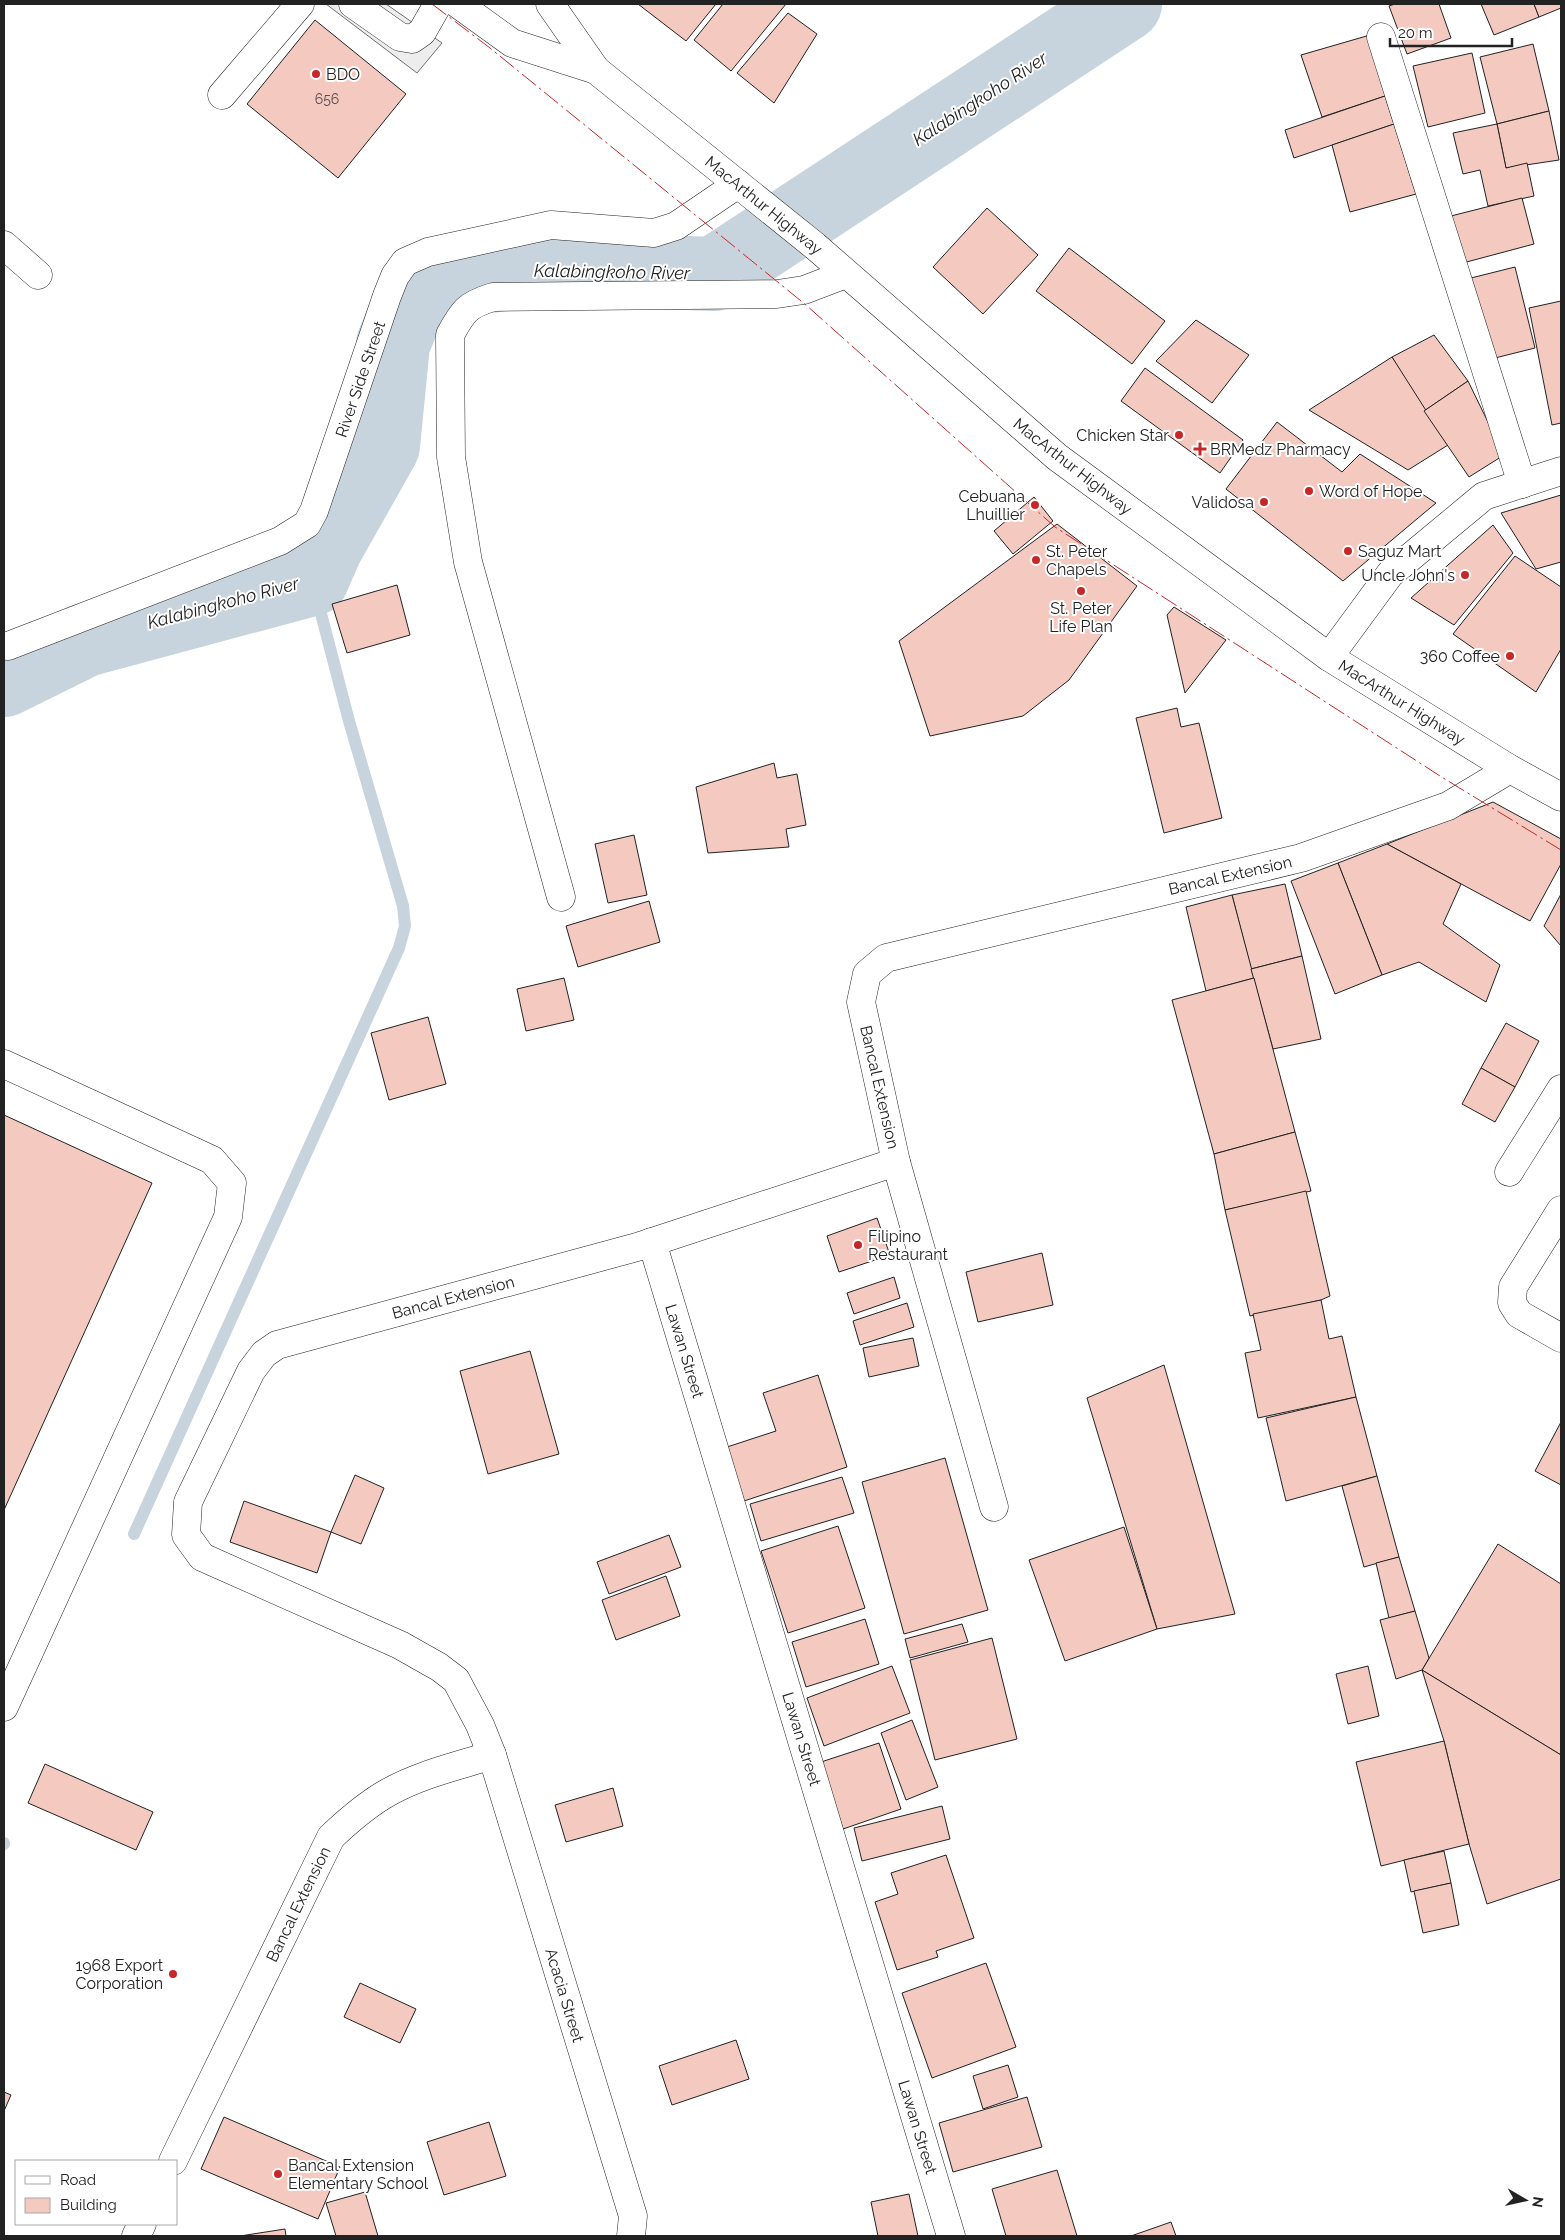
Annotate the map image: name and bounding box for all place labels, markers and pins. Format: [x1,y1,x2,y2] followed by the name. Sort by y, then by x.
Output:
[326,65,360,84] place label: BDO
[310,68,322,80] marker: BDO
[1076,426,1169,445] place label: Chicken Star
[1173,429,1185,441] marker: Chicken Star
[1210,440,1351,459] place label: BRMedz Pharmacy
[1194,443,1206,455] marker: BRMedz Pharmacy
[1319,482,1422,501] place label: Word of Hope
[1303,485,1315,497] marker: Word of Hope
[958,487,1025,524] place label: Cebuana Lhuillier
[1191,493,1254,512] place label: Validosa
[1258,496,1270,508] marker: Validosa
[1029,499,1041,511] marker: Cebuana Lhuillier
[1046,542,1108,579] place label: St. Peter Chapels
[1358,542,1442,561] place label: Saguz Mart
[1342,545,1354,557] marker: Saguz Mart
[1030,554,1042,566] marker: St. Peter Chapels
[1361,566,1455,585] place label: Uncle John's
[1459,569,1471,581] marker: Uncle John's
[1075,585,1087,597] marker: St. Peter Life Plan
[1049,599,1113,636] place label: St. Peter Life Plan
[1420,647,1500,666] place label: 360 Coffee
[1504,650,1516,662] marker: 360 Coffee
[868,1227,948,1264] place label: Filipino Restaurant
[852,1239,864,1251] marker: Filipino Restaurant
[75,1956,164,1993] place label: 1968 Export Corporation
[167,1968,179,1980] marker: 1968 Export Corporation
[288,2156,429,2193] place label: Bancal Extension Elementary School
[272,2168,284,2180] marker: Bancal Extension Elementary School

